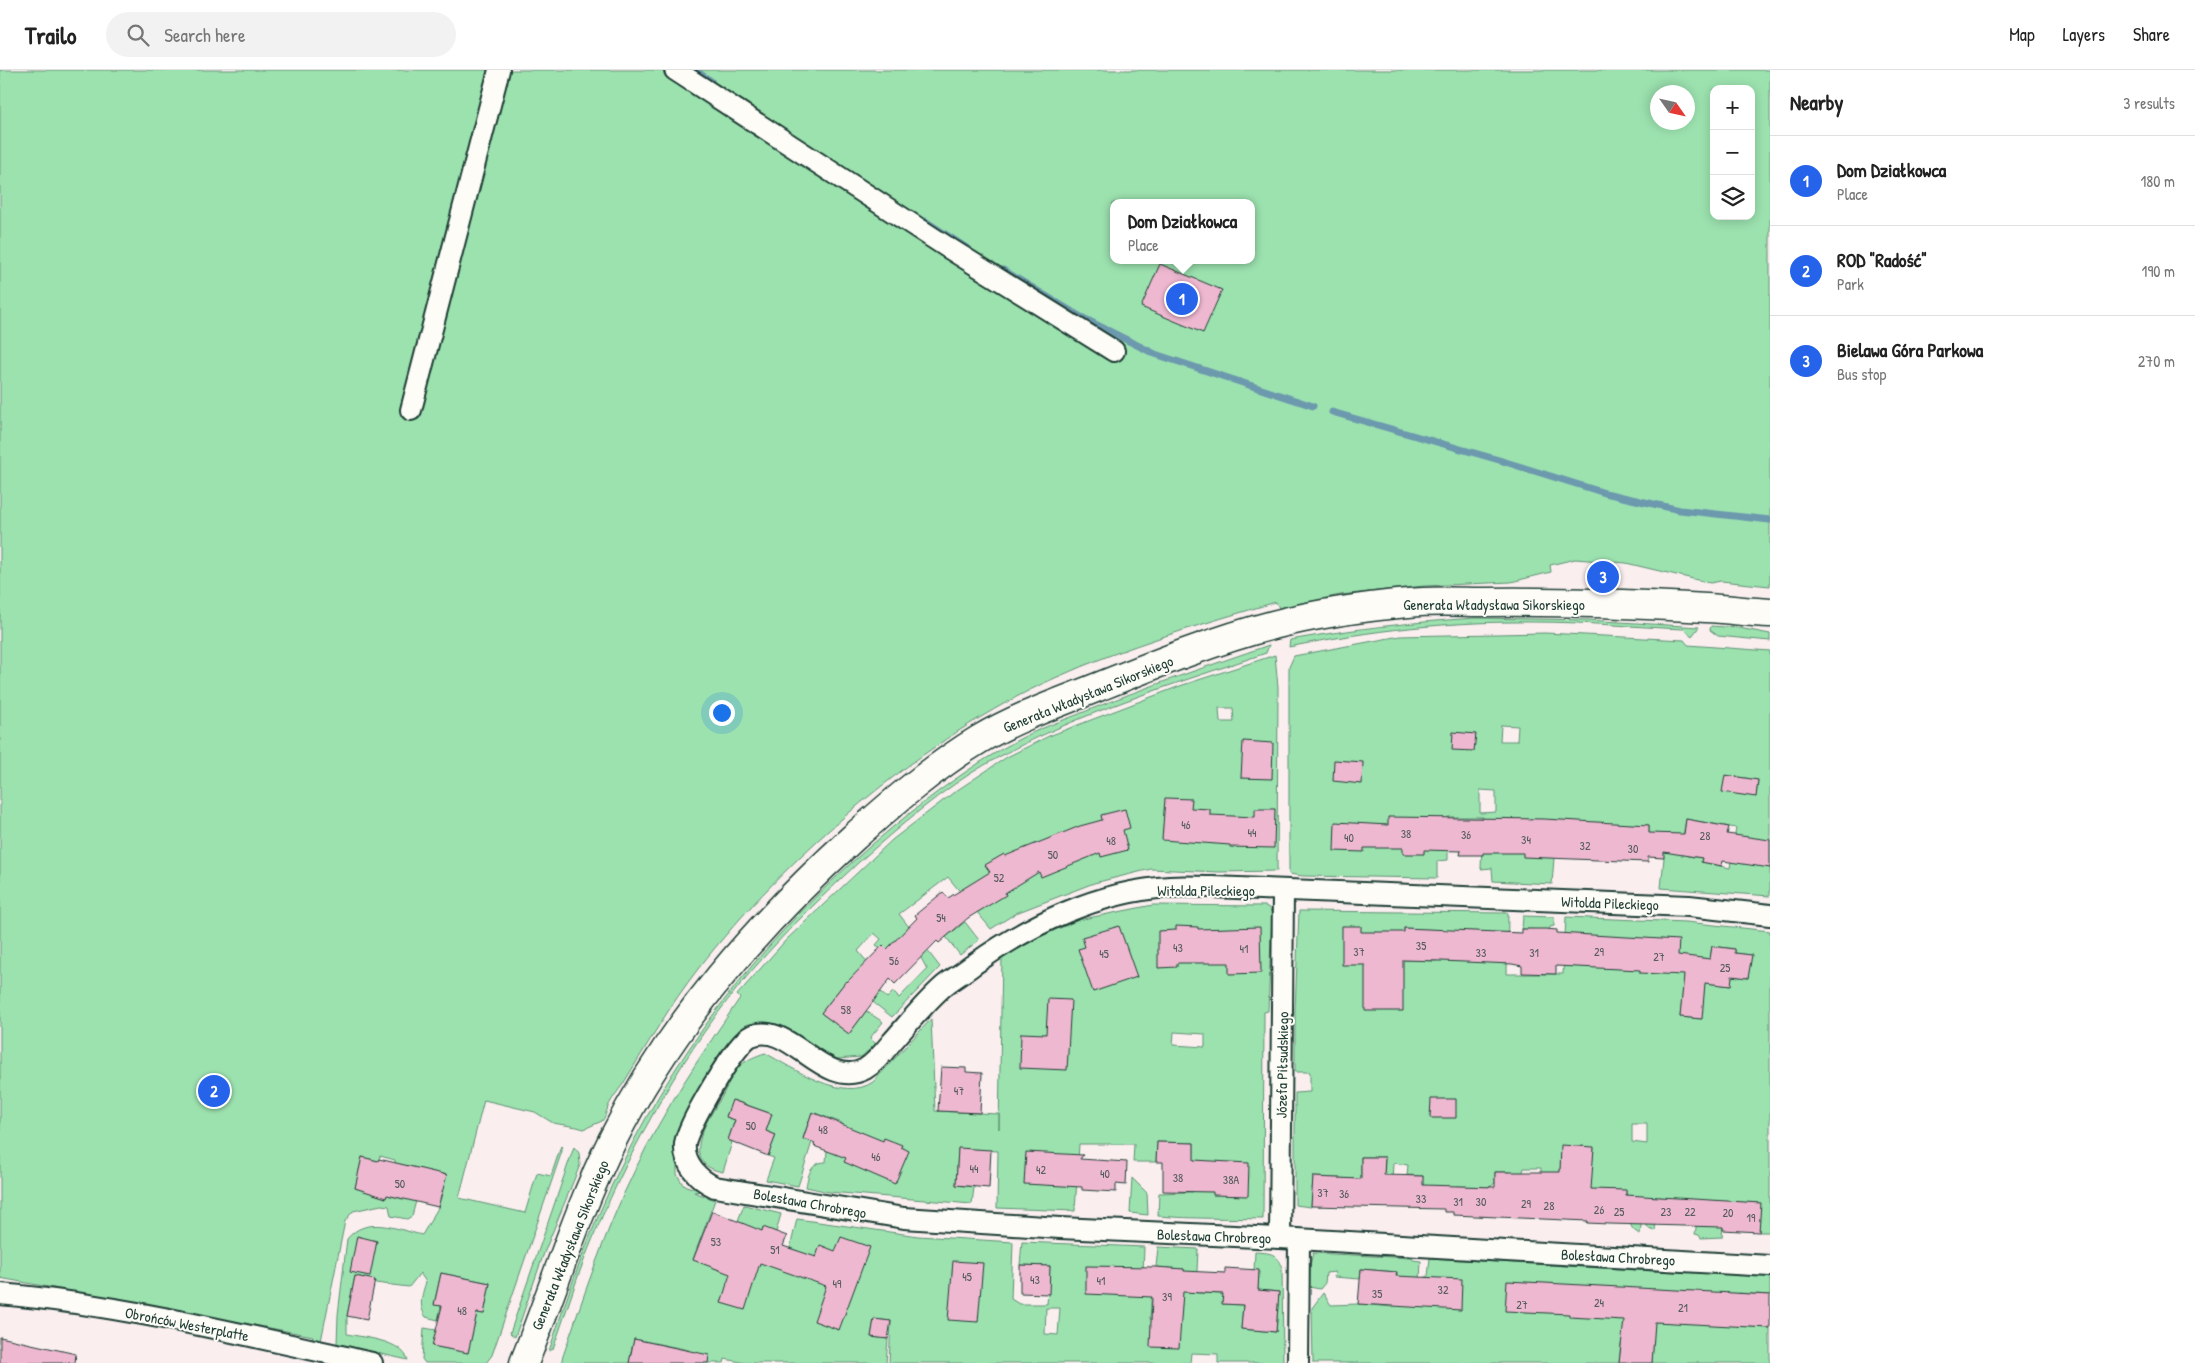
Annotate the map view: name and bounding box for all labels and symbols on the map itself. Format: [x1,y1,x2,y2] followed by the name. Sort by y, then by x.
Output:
[1650,85,1695,130] north arrow
[1166,280,1198,318] pin: 1
[1587,558,1619,596] pin: 3
[1403,594,1585,615] street label: Generała Władysława Sikorskiego
[1000,650,1176,738] street label: Generała Władysława Sikorskiego
[709,700,735,726] your location
[1181,816,1191,833] house number: 46
[1247,824,1257,841] house number: 44
[1401,825,1411,842] house number: 38
[1461,826,1471,843] house number: 36
[1700,827,1710,844] house number: 28
[1344,829,1354,846] house number: 40
[1521,831,1531,848] house number: 34
[1106,832,1116,849] house number: 48
[1580,837,1591,854] house number: 32
[1628,840,1638,857] house number: 30
[1048,846,1058,863] house number: 50
[994,869,1005,886] house number: 52
[1157,880,1255,901] street label: Witolda Pileckiego
[1561,891,1659,915] street label: Witolda Pileckiego
[936,909,946,926] house number: 54
[1416,937,1426,954] house number: 35
[1173,939,1183,956] house number: 43
[1240,940,1248,957] house number: 41
[1353,943,1365,960] house number: 37
[1594,943,1605,960] house number: 29
[1476,944,1486,961] house number: 33
[1529,944,1539,961] house number: 31
[1099,945,1109,962] house number: 45
[1653,948,1665,965] house number: 27
[889,952,899,969] house number: 56
[1720,959,1730,976] house number: 25
[841,1001,851,1018] house number: 58
[1271,1011,1293,1119] street label: Józefa Piłsudskiego
[198,1072,230,1110] pin: 2
[954,1082,964,1099] house number: 47
[746,1117,756,1134] house number: 50
[818,1121,828,1138] house number: 48
[871,1148,881,1165] house number: 46
[526,1157,614,1333] street label: Generała Władysława Sikorskiego
[969,1160,979,1177] house number: 44
[1036,1161,1046,1178] house number: 42
[1100,1165,1110,1182] house number: 40
[1173,1169,1183,1186] house number: 38
[1223,1171,1239,1188] house number: 38A
[395,1175,405,1192] house number: 50
[752,1183,868,1223] street label: Bolesława Chrobrego
[1317,1184,1329,1201] house number: 37
[1339,1185,1349,1202] house number: 36
[1416,1190,1426,1207] house number: 33
[1453,1193,1463,1210] house number: 31
[1476,1193,1486,1210] house number: 30
[1521,1195,1532,1212] house number: 29
[1544,1197,1554,1214] house number: 28
[1594,1201,1604,1218] house number: 26
[1614,1203,1624,1220] house number: 25
[1661,1203,1672,1220] house number: 23
[1684,1203,1696,1220] house number: 22
[1723,1204,1734,1221] house number: 20
[1747,1209,1756,1226] house number: 19
[1157,1224,1271,1248] street label: Bolesława Chrobrego
[711,1233,721,1250] house number: 53
[770,1241,780,1258] house number: 51
[1560,1244,1676,1270] street label: Bolesława Chrobrego
[962,1268,972,1285] house number: 45
[1030,1271,1040,1288] house number: 43
[1097,1272,1105,1289] house number: 41
[833,1275,842,1292] house number: 49
[1438,1281,1449,1298] house number: 32
[1372,1285,1382,1302] house number: 35
[1162,1288,1172,1305] house number: 39
[1594,1294,1605,1311] house number: 24
[1516,1296,1528,1313] house number: 27
[1678,1299,1688,1316] house number: 21
[123,1302,251,1346] street label: Obrońców Westerplatte
[457,1302,467,1319] house number: 48

